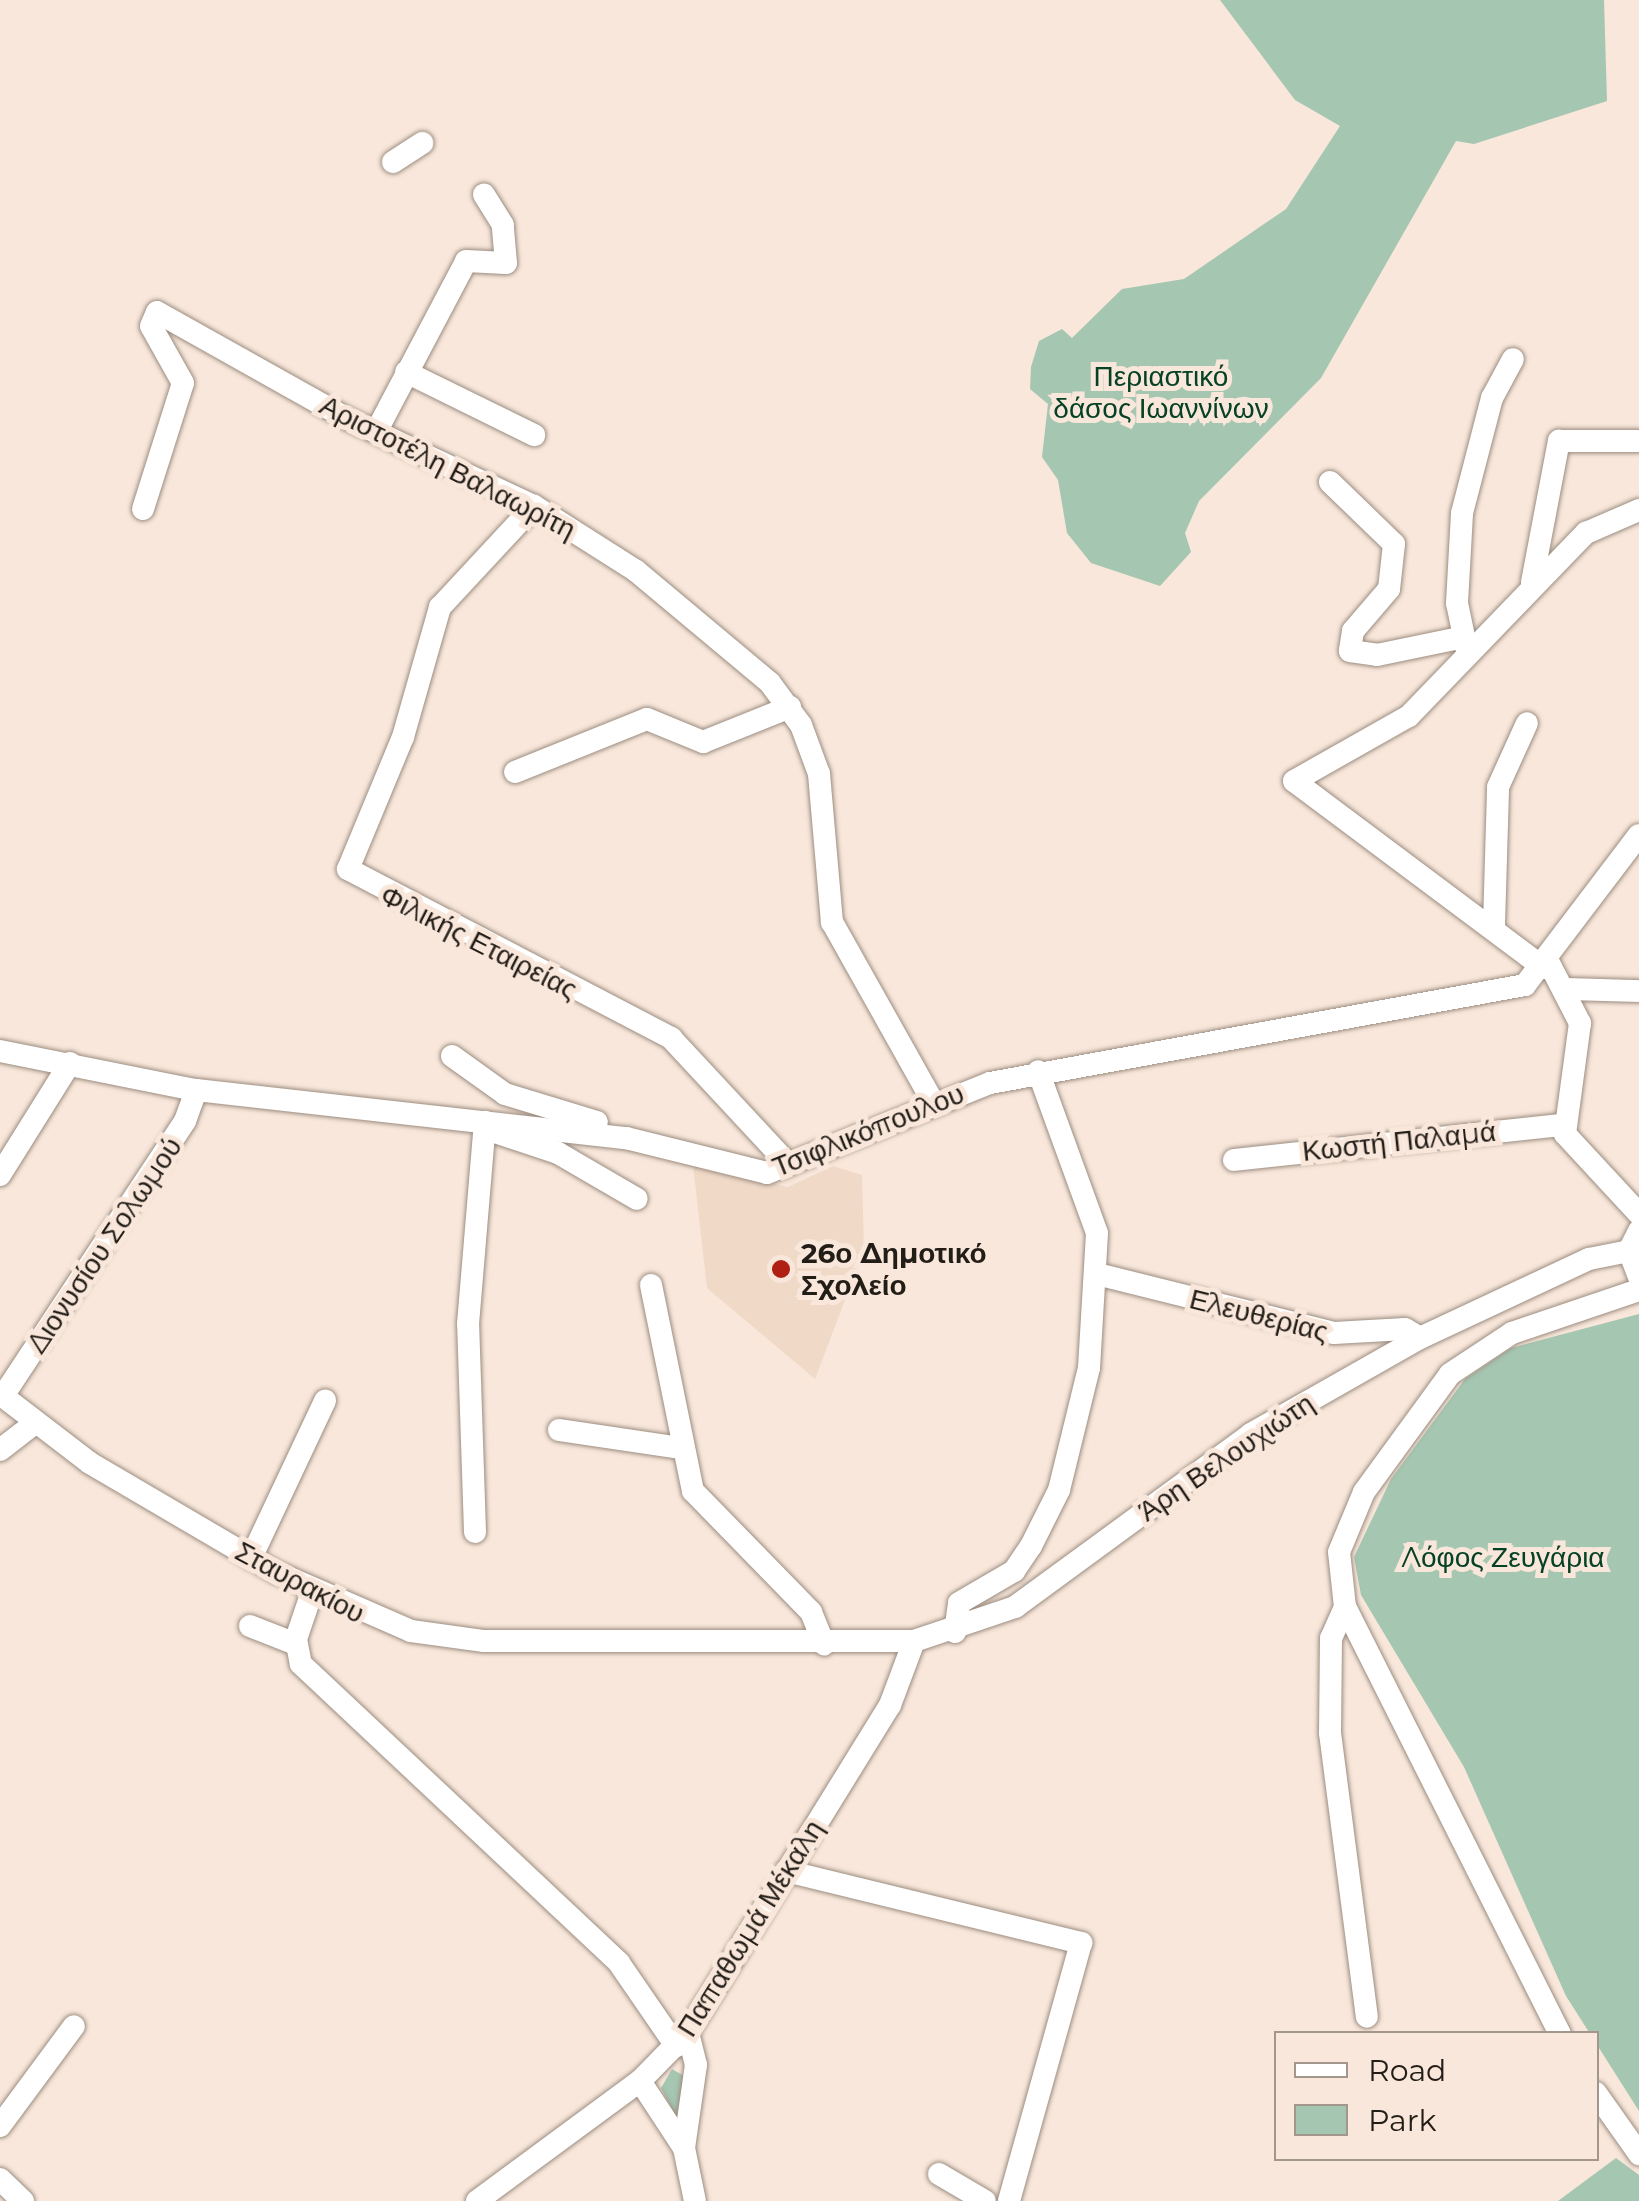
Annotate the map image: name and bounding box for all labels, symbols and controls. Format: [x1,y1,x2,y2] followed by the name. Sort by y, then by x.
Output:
[1053,359,1269,425] park label: Περιαστικό δάσος Ιωαννίνων
[315,388,581,546] street label: Αριστοτέλη Βαλαωρίτη
[375,878,583,1006] street label: Φιλικής Εταιρείας
[767,1076,969,1184] street label: Τσιφλικόπουλου
[1301,1114,1497,1168] street label: Κωστή Παλαμά
[19,1131,189,1359] street label: Διονυσίου Σολωμού
[801,1236,987,1302] place label: 26ο Δημοτικό Σχολείο
[770,1258,792,1280] marker: 26ο Δημοτικό Σχολείο
[1186,1282,1332,1348] street label: Ελευθερίας
[1132,1386,1320,1528] street label: Άρη Βελουχιώτη
[230,1534,370,1630] street label: Σταυρακίου
[1401,1540,1605,1574] park label: Λόφος Ζευγάρια
[670,1813,830,2043] street label: Παπαθωμά Μέκαλη
[1274,2031,1599,2161] legend
[1368,2052,1446,2089] text: Road
[1368,2102,1437,2139] text: Park

